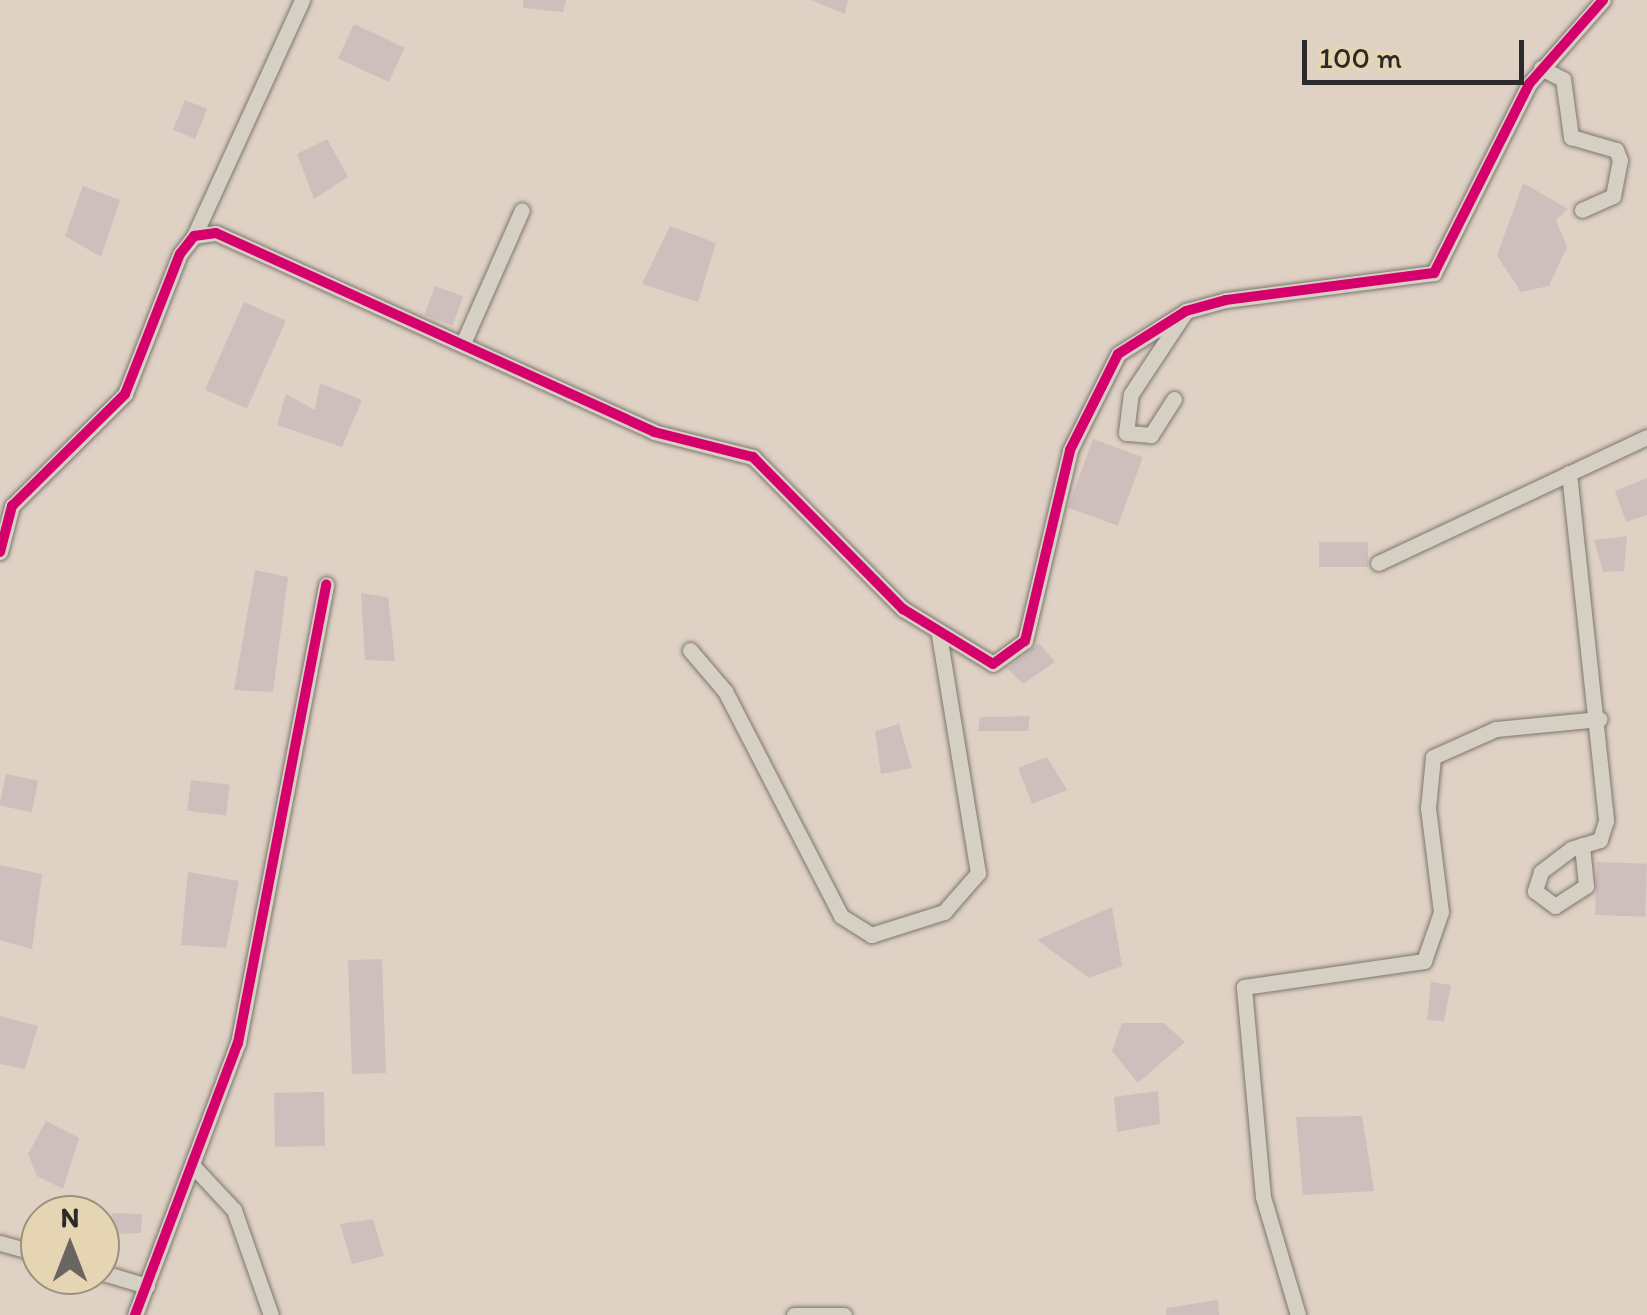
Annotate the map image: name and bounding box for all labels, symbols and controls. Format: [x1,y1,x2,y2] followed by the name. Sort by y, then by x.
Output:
[1307,20,1530,82] scale bar
[1319,39,1402,76] text: 100 m
[20,1195,120,1295] north arrow
[61,1200,79,1234] text: N

